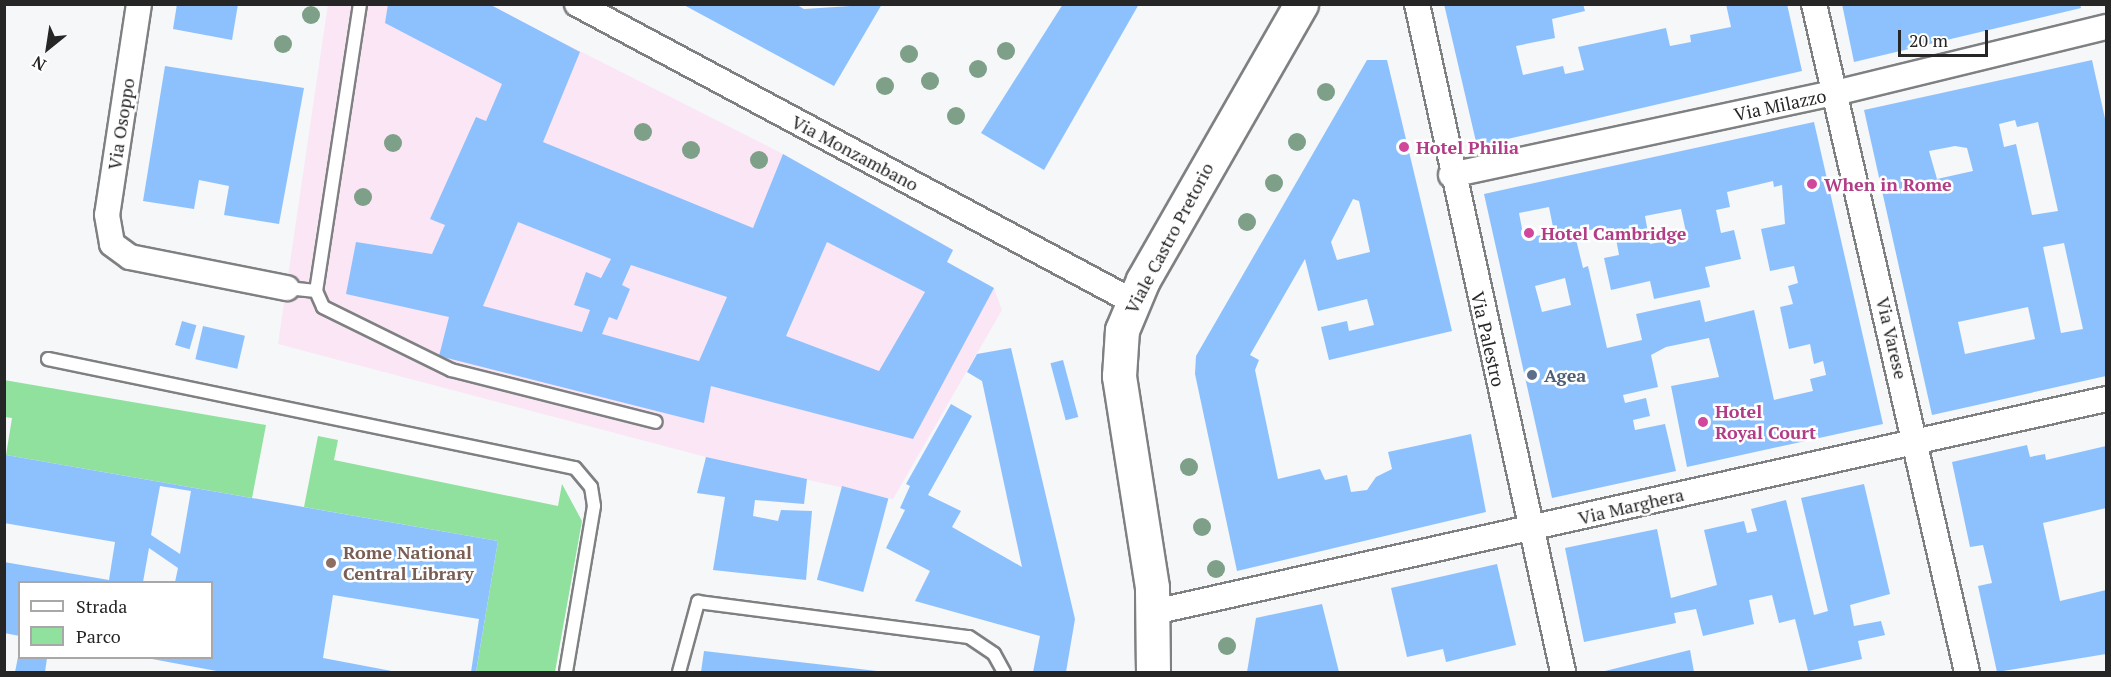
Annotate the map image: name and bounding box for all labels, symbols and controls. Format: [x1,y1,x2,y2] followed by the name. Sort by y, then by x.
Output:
[18,18,78,78] north arrow
[1901,18,1991,56] scale bar
[1909,28,1948,52] text: 20 m
[28,51,50,76] text: N
[103,77,139,171] street label: Via Osoppo
[1732,85,1828,125] street label: Via Milazzo
[788,111,922,195] street label: Via Monzambano
[1416,136,1519,158] place label: Hotel Philia
[1397,140,1411,154] marker: Hotel Philia
[1120,159,1218,317] street label: Viale Castro Pretorio
[1824,173,1952,195] place label: When in Rome
[1805,177,1819,191] marker: When in Rome
[1541,222,1686,244] place label: Hotel Cambridge
[1522,226,1536,240] marker: Hotel Cambridge
[1467,289,1509,389] street label: Via Palestro
[1872,295,1912,381] street label: Via Varese
[1544,364,1586,386] place label: Agea
[1525,368,1539,382] marker: Agea
[1715,401,1816,444] place label: Hotel Royal Court
[1696,415,1710,429] marker: Hotel Royal Court
[1576,483,1686,529] street label: Via Marghera
[343,542,474,584] place label: Rome National Central Library
[324,556,338,570] marker: Rome National Central Library
[18,581,213,659] legend
[76,594,127,618] text: Strada
[76,624,121,648] text: Parco

